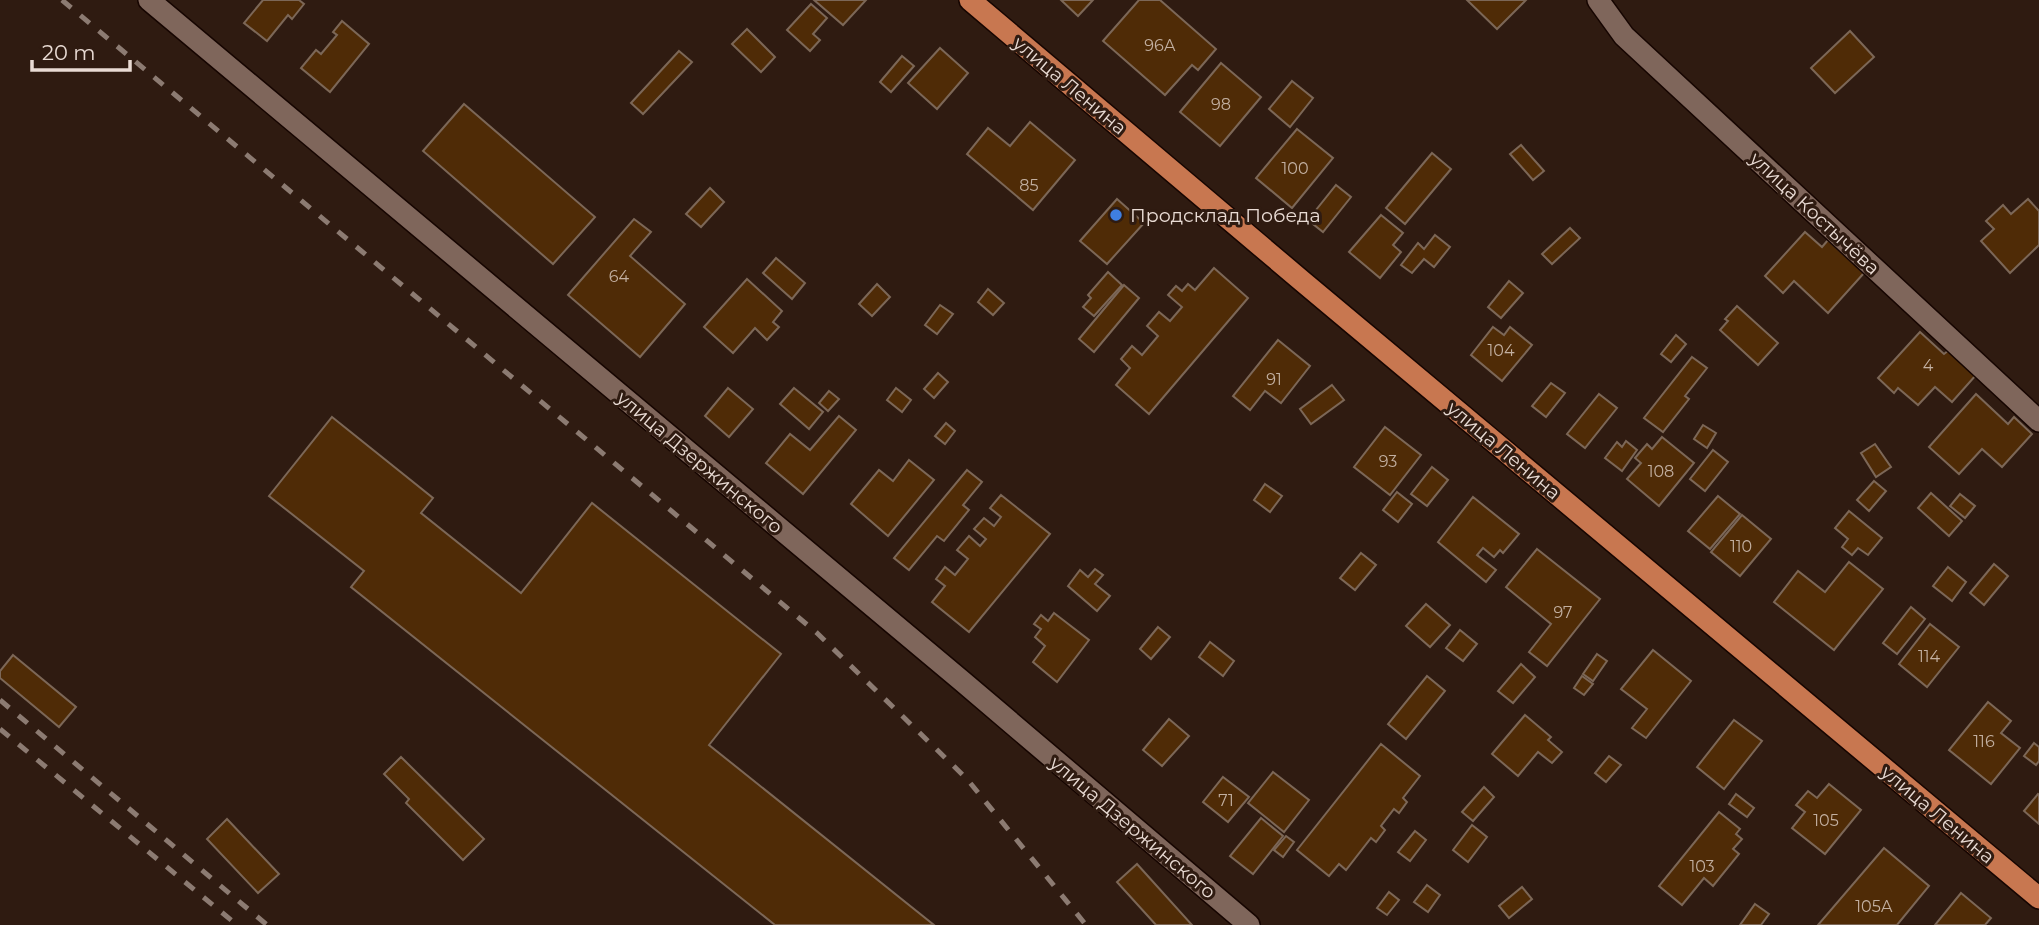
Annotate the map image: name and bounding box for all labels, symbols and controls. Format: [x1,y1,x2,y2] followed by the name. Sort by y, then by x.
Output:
[32,28,130,72] scale bar
[1008,31,1131,139] street label: улица Ленина
[1144,36,1176,55] house number: 96А
[42,40,96,65] text: 20 m
[1211,95,1231,114] house number: 98
[1744,147,1884,280] street label: улица Костычёва
[1282,159,1308,178] house number: 100
[1019,176,1039,195] house number: 85
[1130,204,1321,227] place label: Продсклад Победа
[1108,207,1124,223] marker: Продсклад Победа
[609,267,630,286] house number: 64
[1488,341,1515,360] house number: 104
[1923,356,1934,375] house number: 4
[1266,370,1282,389] house number: 91
[611,386,787,539] street label: улица Дзержинского
[1442,396,1565,504] street label: улица Ленина
[1379,452,1397,471] house number: 93
[1648,462,1674,481] house number: 108
[1730,537,1752,556] house number: 110
[1553,603,1573,622] house number: 97
[1918,647,1940,666] house number: 114
[1973,732,1995,751] house number: 116
[1044,751,1220,904] street label: улица Дзержинского
[1876,760,1999,868] street label: улица Ленина
[1218,791,1234,810] house number: 71
[1813,811,1839,830] house number: 105
[1689,857,1715,876] house number: 103
[1855,897,1893,916] house number: 105А

